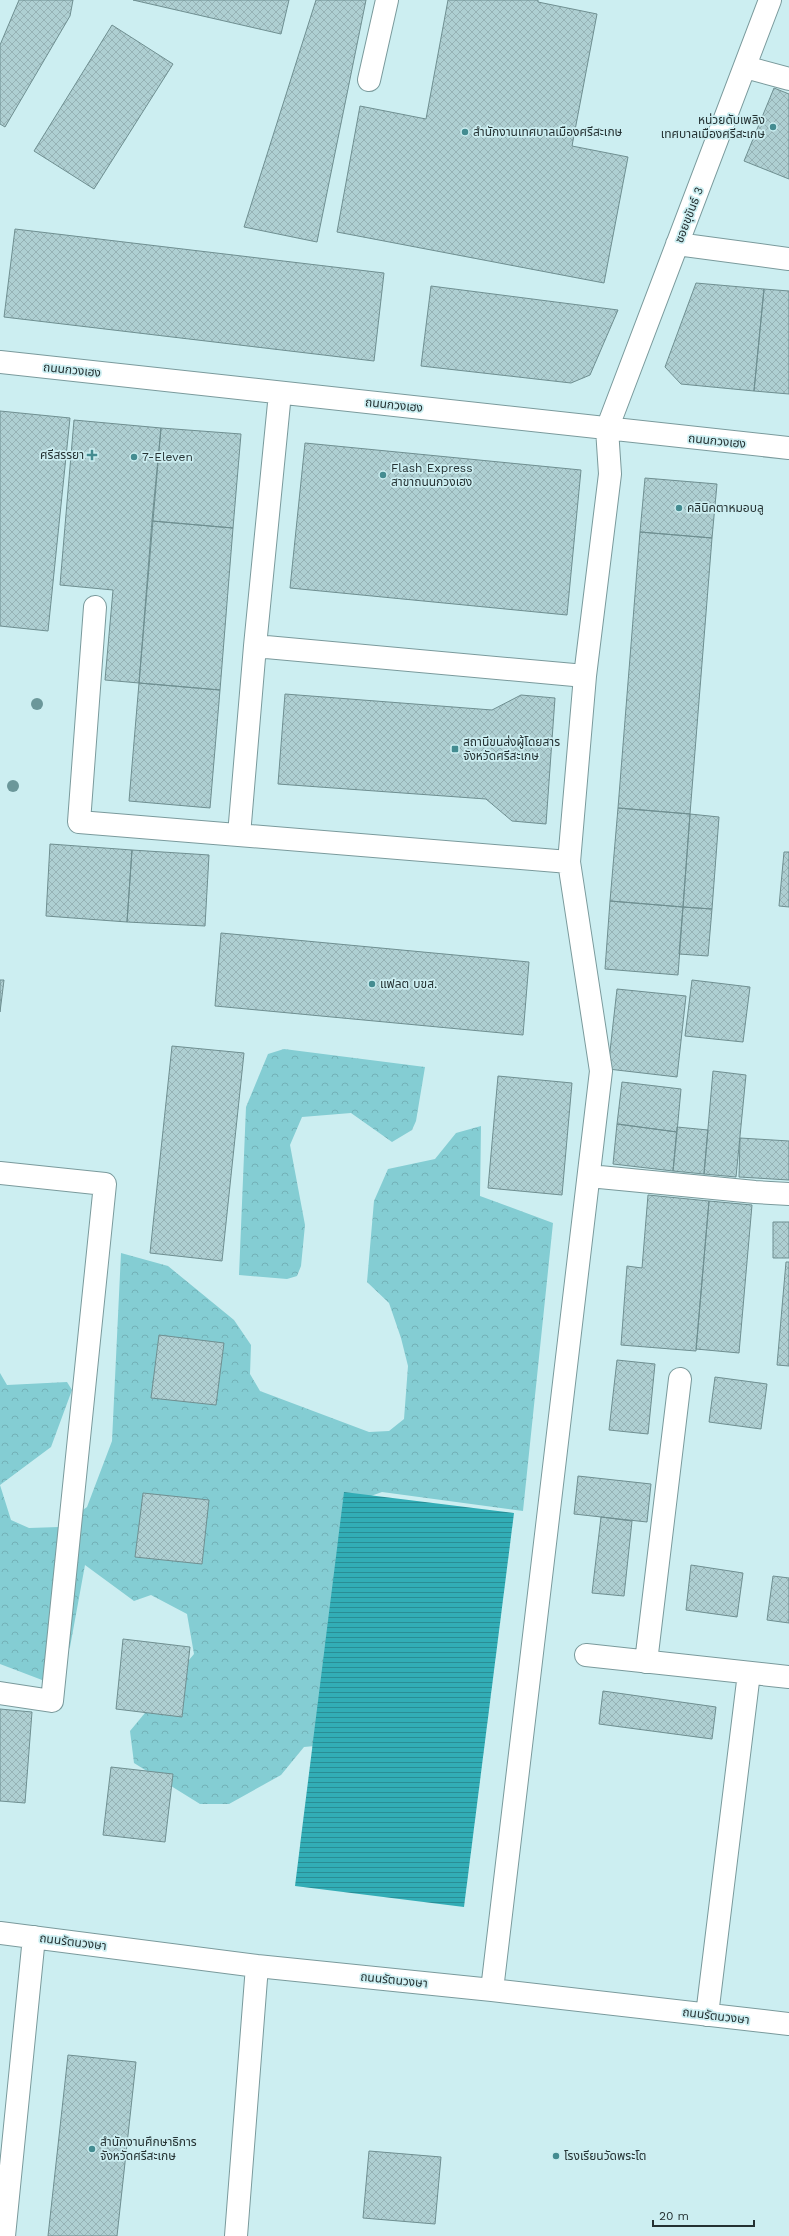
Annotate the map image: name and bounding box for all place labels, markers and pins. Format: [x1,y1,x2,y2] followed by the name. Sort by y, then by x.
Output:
[661,113,765,141] place label: หน่วยดับเพลิง เทศบาลเมืองศรีสะเกษ
[768,122,778,132] marker: หน่วยดับเพลิง เทศบาลเมืองศรีสะเกษ
[473,125,623,139] place label: สำนักงานเทศบาลเมืองศรีสะเกษ
[460,127,470,137] marker: สำนักงานเทศบาลเมืองศรีสะเกษ
[40,448,84,462] place label: ศรีสรรยา
[87,450,97,460] marker: ศรีสรรยา
[142,450,193,464] place label: 7-Eleven
[129,452,139,462] marker: 7-Eleven
[391,461,472,489] place label: Flash Express สาขาถนนกวงเฮง
[378,470,388,480] marker: Flash Express สาขาถนนกวงเฮง
[687,501,764,515] place label: คลินิคตาหมอบลู
[674,503,684,513] marker: คลินิคตาหมอบลู
[463,735,560,763] place label: สถานีขนส่งผู้โดยสาร จังหวัดศรีสะเกษ
[450,744,460,754] marker: สถานีขนส่งผู้โดยสาร จังหวัดศรีสะเกษ
[380,977,437,991] place label: แฟลต บขส.
[367,979,377,989] marker: แฟลต บขส.
[100,2135,197,2163] place label: สำนักงานศึกษาธิการ จังหวัดศรีสะเกษ
[87,2144,97,2154] marker: สำนักงานศึกษาธิการ จังหวัดศรีสะเกษ
[564,2149,646,2163] place label: โรงเรียนวัดพระโต
[551,2151,561,2161] marker: โรงเรียนวัดพระโต

